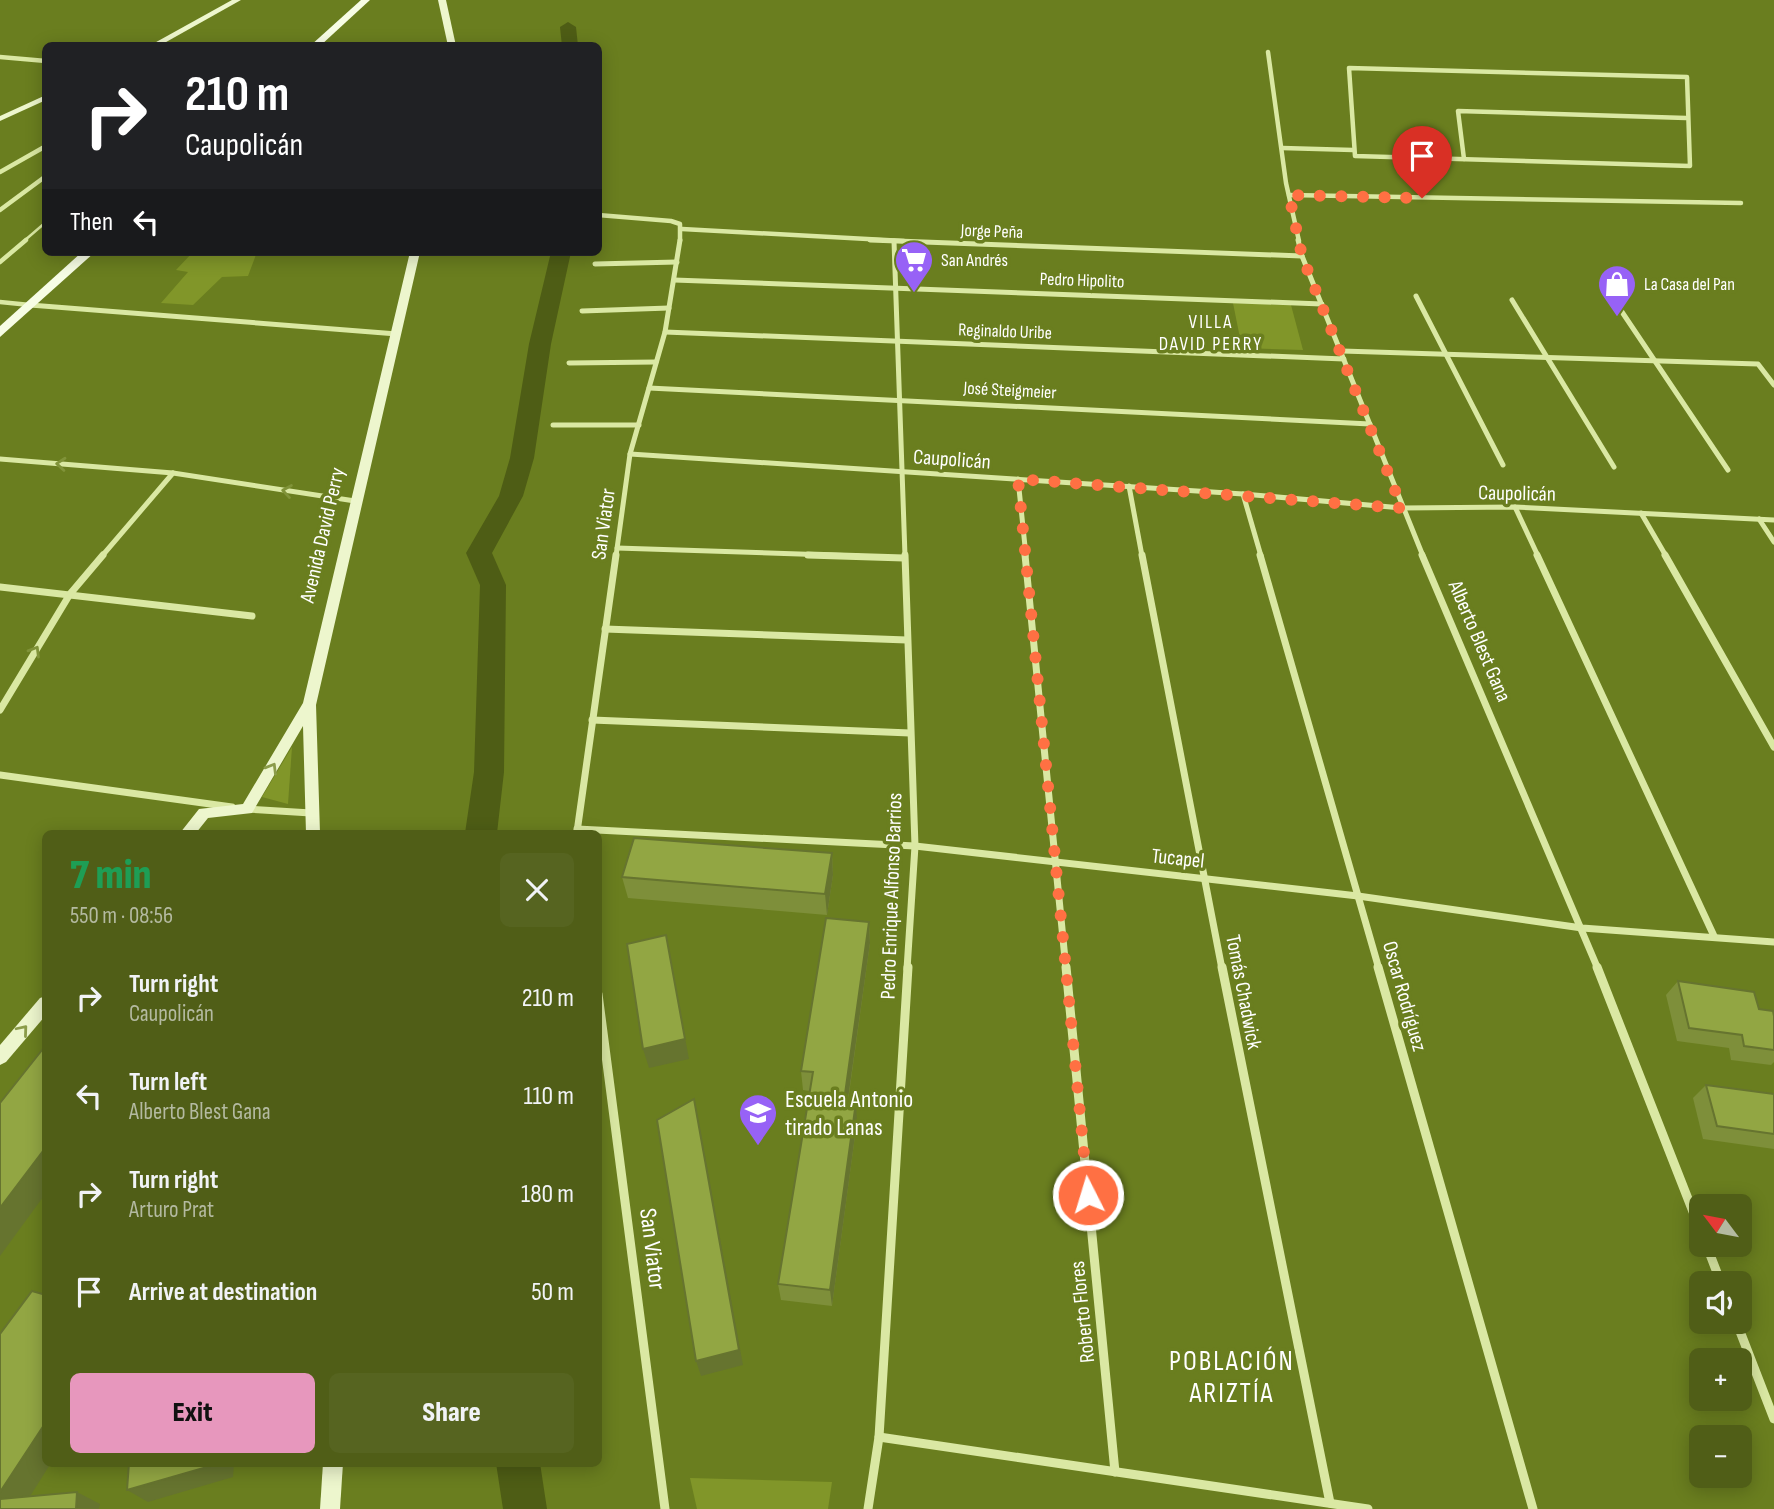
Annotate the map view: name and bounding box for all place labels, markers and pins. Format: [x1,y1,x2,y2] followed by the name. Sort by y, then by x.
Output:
[1392,126,1452,198] pin
[893,239,935,294] supermarket icon: San Andrés
[941,250,1008,271] place label: San Andrés
[1596,263,1638,318] shop icon: La Casa del Pan
[1644,274,1735,295] place label: La Casa del Pan
[785,1085,913,1142] place label: Escuela Antonio tirado Lanas
[737,1092,779,1147] school or university icon: Escuela Antonio tirado Lanas

